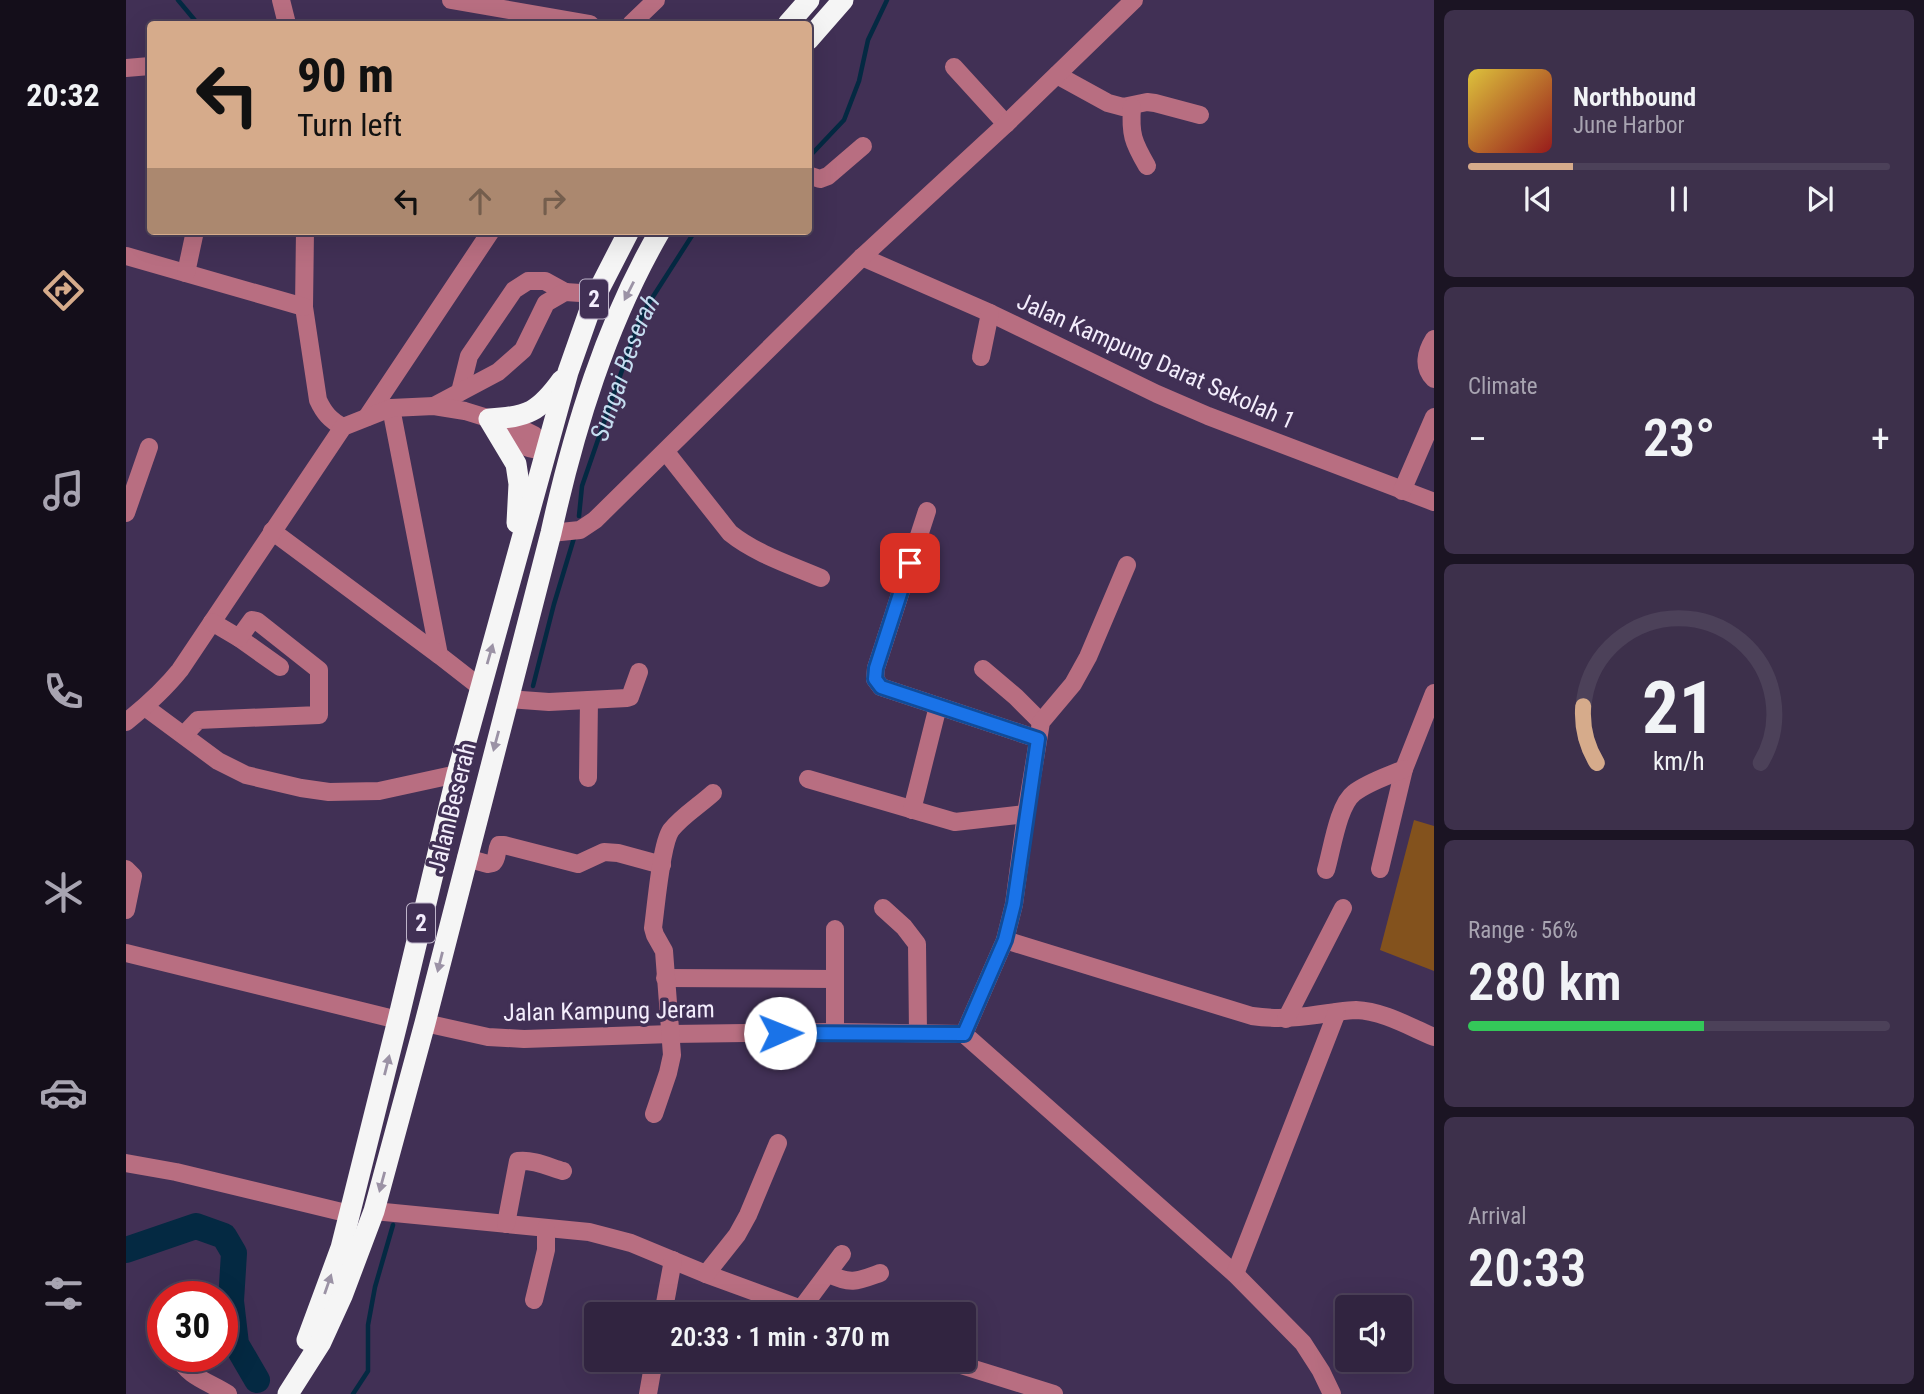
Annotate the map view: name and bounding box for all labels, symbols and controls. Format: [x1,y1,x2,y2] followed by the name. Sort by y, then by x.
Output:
[297,47,394,104] text: 90 m
[182,49,273,140] icon: left
[26,76,100,114] text: 20:32
[1573,82,1696,112] text: Northbound
[297,106,402,144] text: Turn left
[1573,112,1685,139] text: June Harbor
[1519,180,1557,218] icon: previous
[1660,180,1698,218] icon: pause
[1801,180,1839,218] icon: next
[388,182,426,220] icon: left
[461,182,499,220] icon: ahead
[534,182,572,220] icon: right
[39,266,88,315] icon: directions
[580,280,608,318] road number: 2
[623,281,634,301] one-way arrow
[1013,287,1299,435] street label: Jalan Kampung Darat Sekolah 1
[584,288,666,445] water label: Sungai Beserah
[1468,373,1538,400] text: Climate
[1643,408,1715,469] text: 23°
[1468,417,1487,461] text: −
[1871,417,1890,461] text: +
[39,466,88,515] icon: music
[880,533,940,593] pin
[891,544,929,582] icon: arrive
[485,643,495,664] one-way arrow
[1642,665,1716,751] text: 21
[39,667,88,716] icon: phone
[491,731,501,752] one-way arrow
[422,740,482,876] street label: Jalan Beserah
[1653,747,1705,776] text: km/h
[39,868,88,917] icon: climate
[407,904,435,942] road number: 2
[1468,917,1578,944] text: Range · 56%
[434,951,445,973] one-way arrow
[1468,952,1622,1013] text: 280 km
[503,995,715,1027] street label: Jalan Kampung Jeram
[743,996,817,1070] position arrow
[382,1054,393,1076] one-way arrow
[39,1068,88,1117] icon: car
[376,1171,387,1193] one-way arrow
[1468,1203,1527,1230] text: Arrival
[1468,1238,1586,1299] text: 20:33
[39,1269,88,1318] icon: filters
[323,1274,334,1295] one-way arrow
[147,1281,238,1372] speed limit sign: 30
[1335,1295,1412,1372] map controls
[1335,1295,1412,1372] button: sound
[670,1322,890,1352] text: 20:33 · 1 min · 370 m

